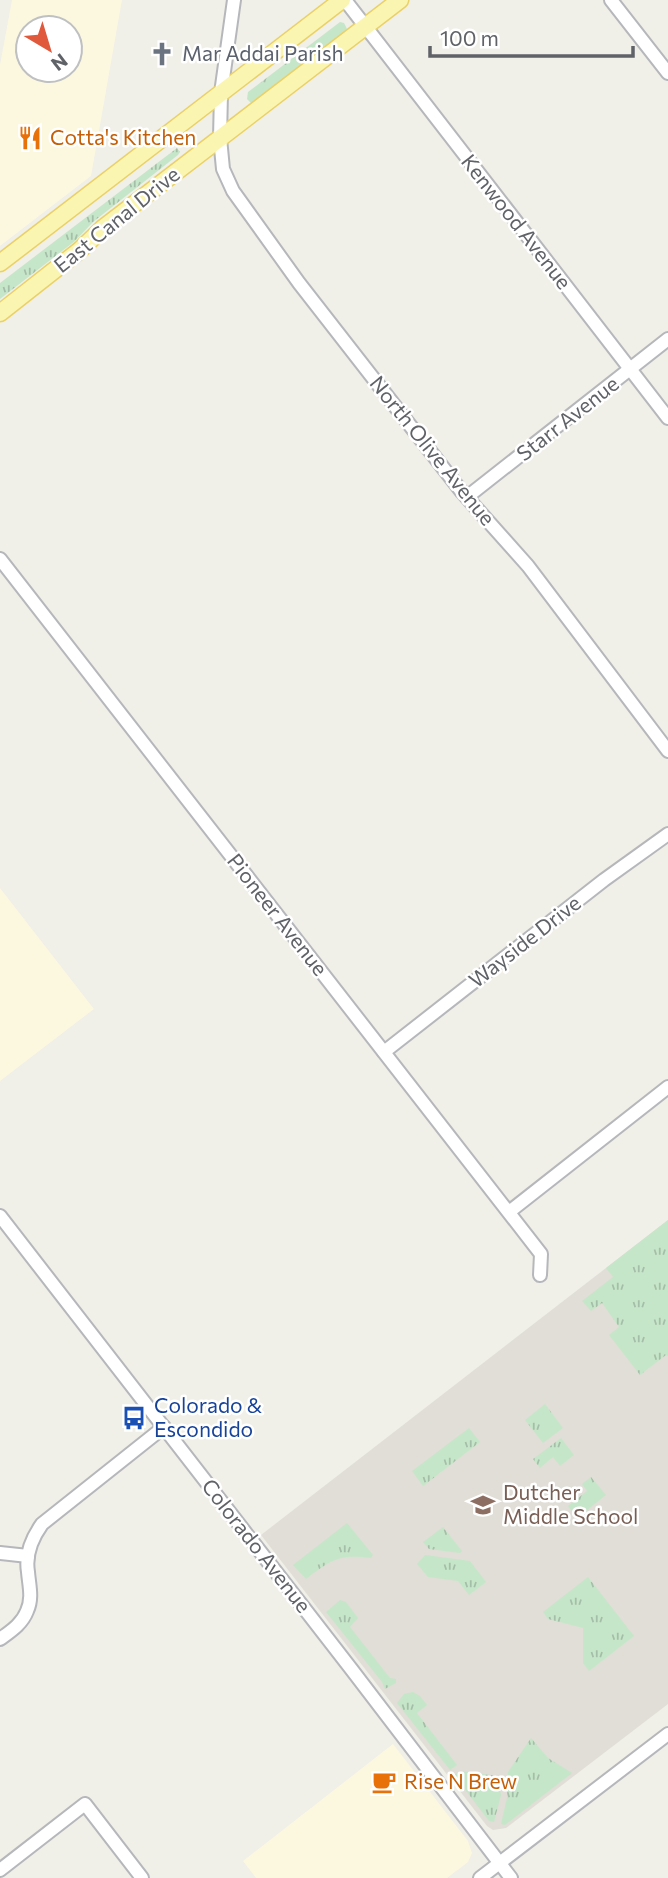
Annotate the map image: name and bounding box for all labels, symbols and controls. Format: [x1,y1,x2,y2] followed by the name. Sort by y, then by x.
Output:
[14,14,84,84] north arrow
[430,14,633,58] scale bar
[440,25,499,50] text: 100 m
[148,40,176,68] church icon: Mar Addai Parish
[182,40,344,65] place label: Mar Addai Parish
[47,49,72,76] text: N
[16,124,44,152] restaurant icon: Cotta's Kitchen
[50,124,196,149] place label: Cotta's Kitchen
[457,149,577,293] street label: Kenwood Avenue
[48,161,184,277] street label: East Canal Drive
[365,370,501,530] street label: North Olive Avenue
[511,370,623,465] street label: Starr Avenue
[223,848,334,980] street label: Pioneer Avenue
[463,889,585,992] street label: Wayside Drive
[154,1392,263,1441] place label: Colorado & Escondido
[120,1404,148,1432] bus stop icon: Colorado & Escondido
[197,1473,317,1617] street label: Colorado Avenue
[503,1479,638,1528] place label: Dutcher Middle School
[469,1491,497,1519] school or university icon: Dutcher Middle School
[370,1768,398,1796] cafe icon: Rise N Brew
[404,1768,517,1793] place label: Rise N Brew

